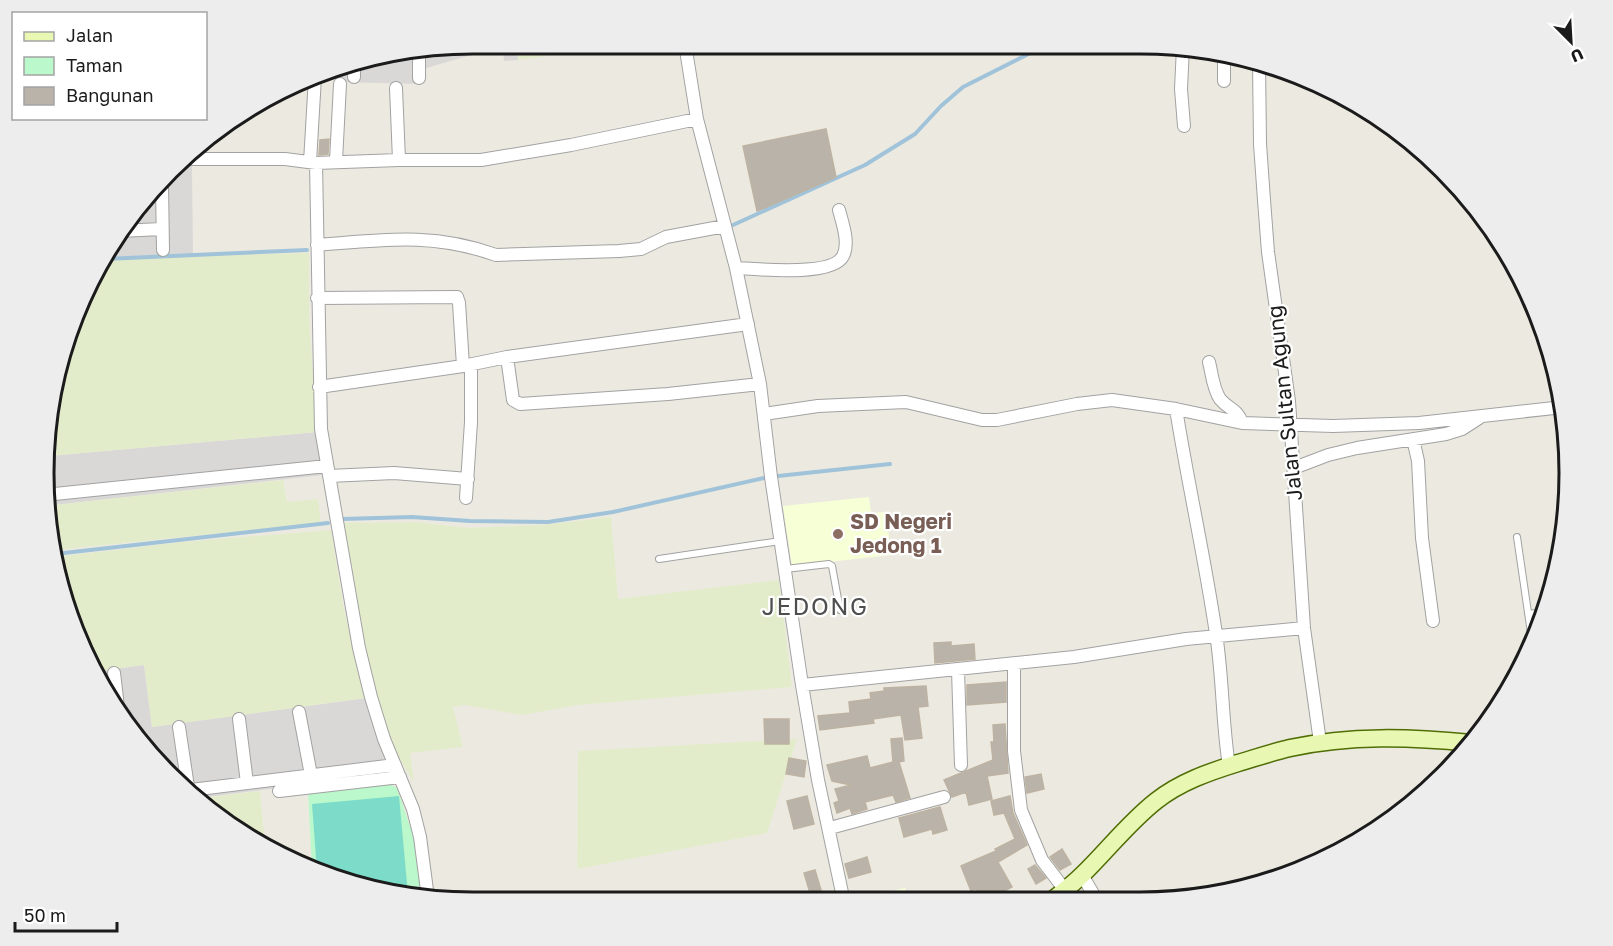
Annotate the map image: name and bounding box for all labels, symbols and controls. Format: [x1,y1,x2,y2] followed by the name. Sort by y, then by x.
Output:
[12,12,207,120] legend
[1541,12,1601,72] north arrow
[66,24,113,46] text: Jalan
[1568,44,1587,67] text: U
[66,54,123,76] text: Taman
[66,84,154,106] text: Bangunan
[1261,304,1307,502] street label: Jalan Sultan Agung
[850,508,952,558] place label: SD Negeri Jedong 1
[831,527,845,541] marker: SD Negeri Jedong 1
[762,591,868,620] district label: JEDONG
[15,895,117,933] scale bar
[24,904,66,926] text: 50 m

